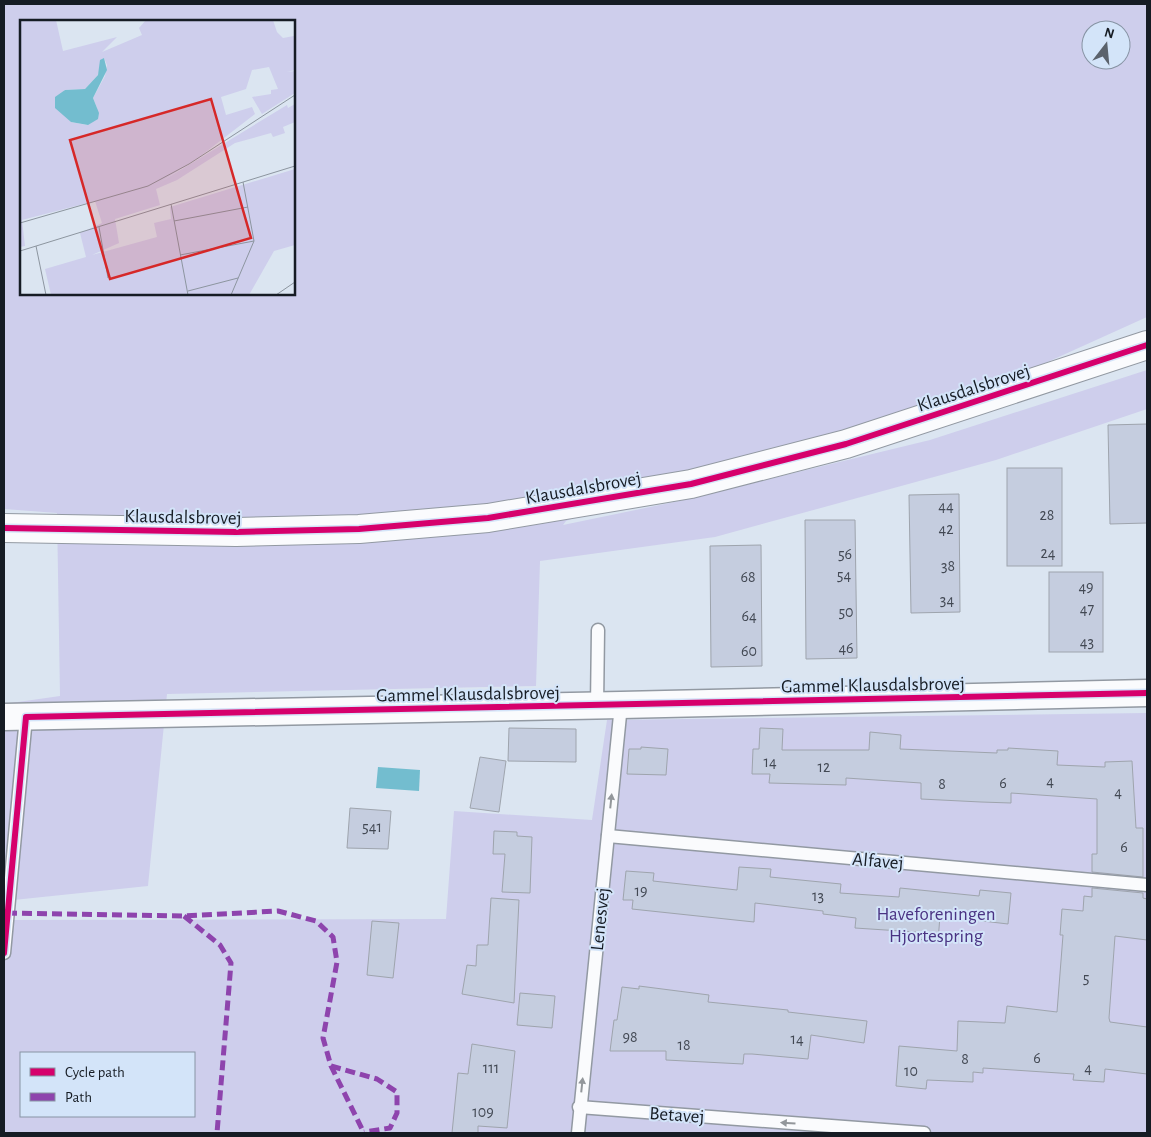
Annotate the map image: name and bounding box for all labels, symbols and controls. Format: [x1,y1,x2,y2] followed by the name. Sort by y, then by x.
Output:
[20,20,295,295] inset map
[1081,20,1131,70] north arrow
[1103,25,1116,42] text: N
[915,361,1032,416] street label: Klausdalsbrovej
[524,469,643,508] street label: Klausdalsbrovej
[938,498,954,514] house number: 44
[124,507,242,528] street label: Klausdalsbrovej
[1040,507,1054,523] house number: 28
[939,521,953,537] house number: 42
[1041,545,1056,561] house number: 24
[838,546,852,562] house number: 56
[941,558,955,574] house number: 38
[837,567,851,583] house number: 54
[740,569,756,585] house number: 68
[1078,579,1094,595] house number: 49
[940,592,954,608] house number: 34
[1080,601,1095,617] house number: 47
[838,604,854,620] house number: 50
[741,608,757,624] house number: 64
[1080,634,1094,650] house number: 43
[838,640,854,656] house number: 46
[741,643,757,659] house number: 60
[781,674,965,697] street label: Gammel Klausdalsbrovej
[376,683,560,706] street label: Gammel Klausdalsbrovej
[763,754,777,770] house number: 14
[818,759,830,775] house number: 12
[1046,773,1054,789] house number: 4
[999,775,1007,791] house number: 6
[938,776,946,792] house number: 8
[1114,784,1122,800] house number: 4
[607,793,615,809] one-way arrow
[362,819,382,835] house number: 541
[1120,839,1128,855] house number: 6
[851,850,904,873] street label: Alfavej
[634,883,648,899] house number: 19
[588,887,613,952] street label: Lenesvej
[812,888,824,904] house number: 13
[876,905,996,946] park label: Haveforeningen Hjortespring
[1083,970,1089,986] house number: 5
[622,1029,638,1045] house number: 98
[790,1031,804,1047] house number: 14
[677,1037,691,1053] house number: 18
[1033,1050,1041,1066] house number: 6
[961,1051,969,1067] house number: 8
[20,1052,195,1117] legend
[483,1060,499,1076] house number: 111
[1084,1060,1092,1076] house number: 4
[904,1063,918,1079] house number: 10
[65,1065,125,1080] text: Cycle path
[578,1076,586,1092] one-way arrow
[65,1090,92,1105] text: Path
[472,1104,494,1120] house number: 109
[649,1104,705,1127] street label: Betavej
[780,1119,796,1127] one-way arrow

